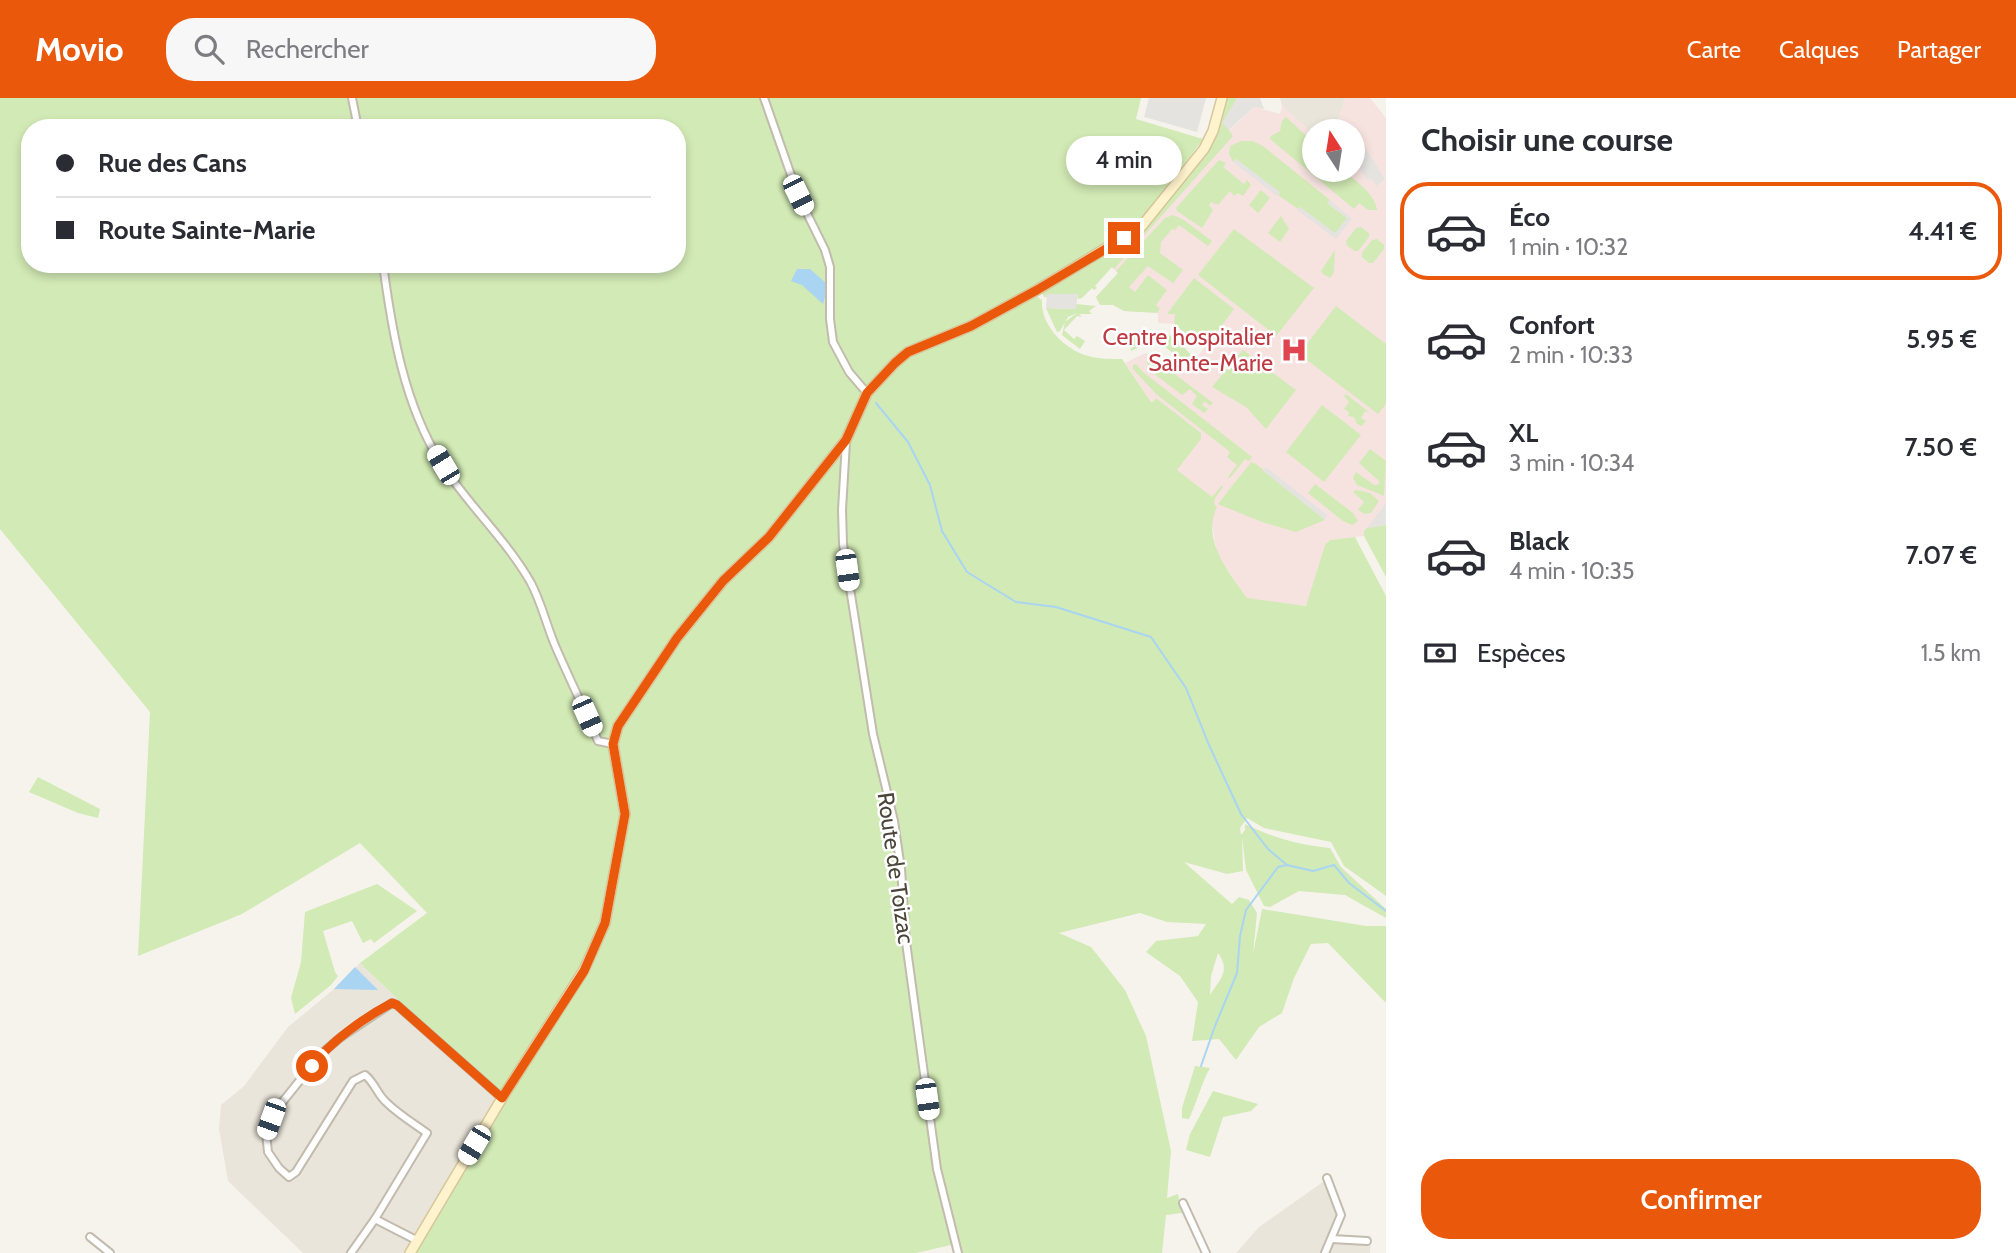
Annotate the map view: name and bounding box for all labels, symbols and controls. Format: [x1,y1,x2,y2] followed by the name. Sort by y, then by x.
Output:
[166,18,656,81] search box
[35,29,124,69] text: Movio
[190,30,228,68] icon: search
[246,33,369,65] text: Rechercher
[1687,35,1741,64] text: Carte
[1779,35,1859,64] text: Calques
[1897,35,1981,64] text: Partager
[1302,119,1365,182] north arrow
[1302,119,1365,182] map controls
[1421,120,1673,159] text: Choisir une course
[1066,136,1182,186] callout: 4 min
[1095,146,1153,174] text: 4 min
[98,147,247,179] text: Rue des Cans
[780,172,817,218] car
[1425,200,1488,263] icon: car
[1509,201,1550,233] text: Éco
[98,214,315,246] text: Route Sainte-Marie
[1908,215,1977,247] text: 4.41 €
[1108,222,1140,254] route end
[1509,233,1628,261] text: 1 min · 10:32
[1425,308,1488,371] icon: car
[1509,309,1595,341] text: Confort
[1103,323,1274,377] place label: Centre hospitalier Sainte-Marie
[1906,323,1977,355] text: 5.95 €
[1279,335,1309,365] hospital icon: Centre hospitalier Sainte-Marie
[1509,341,1633,369] text: 2 min · 10:33
[1425,416,1488,479] icon: car
[1509,417,1538,449] text: XL
[1904,431,1977,463] text: 7.50 €
[424,442,463,488] car
[1509,449,1634,477] text: 3 min · 10:34
[1425,524,1488,587] icon: car
[1509,525,1569,557] text: Black
[1905,539,1977,571] text: 7.07 €
[834,548,861,592] car
[1509,557,1634,585] text: 4 min · 10:35
[1421,634,1459,672] icon: cash
[1477,637,1566,669] text: Espèces
[1921,639,1981,667] text: 1.5 km
[569,693,606,739] car
[872,790,920,946] street label: Route de Toizac
[296,1050,328,1082] route start
[914,1077,941,1121] car
[254,1096,289,1142] car
[455,1122,494,1168] car
[1421,1159,1981,1239] button: Confirmer

